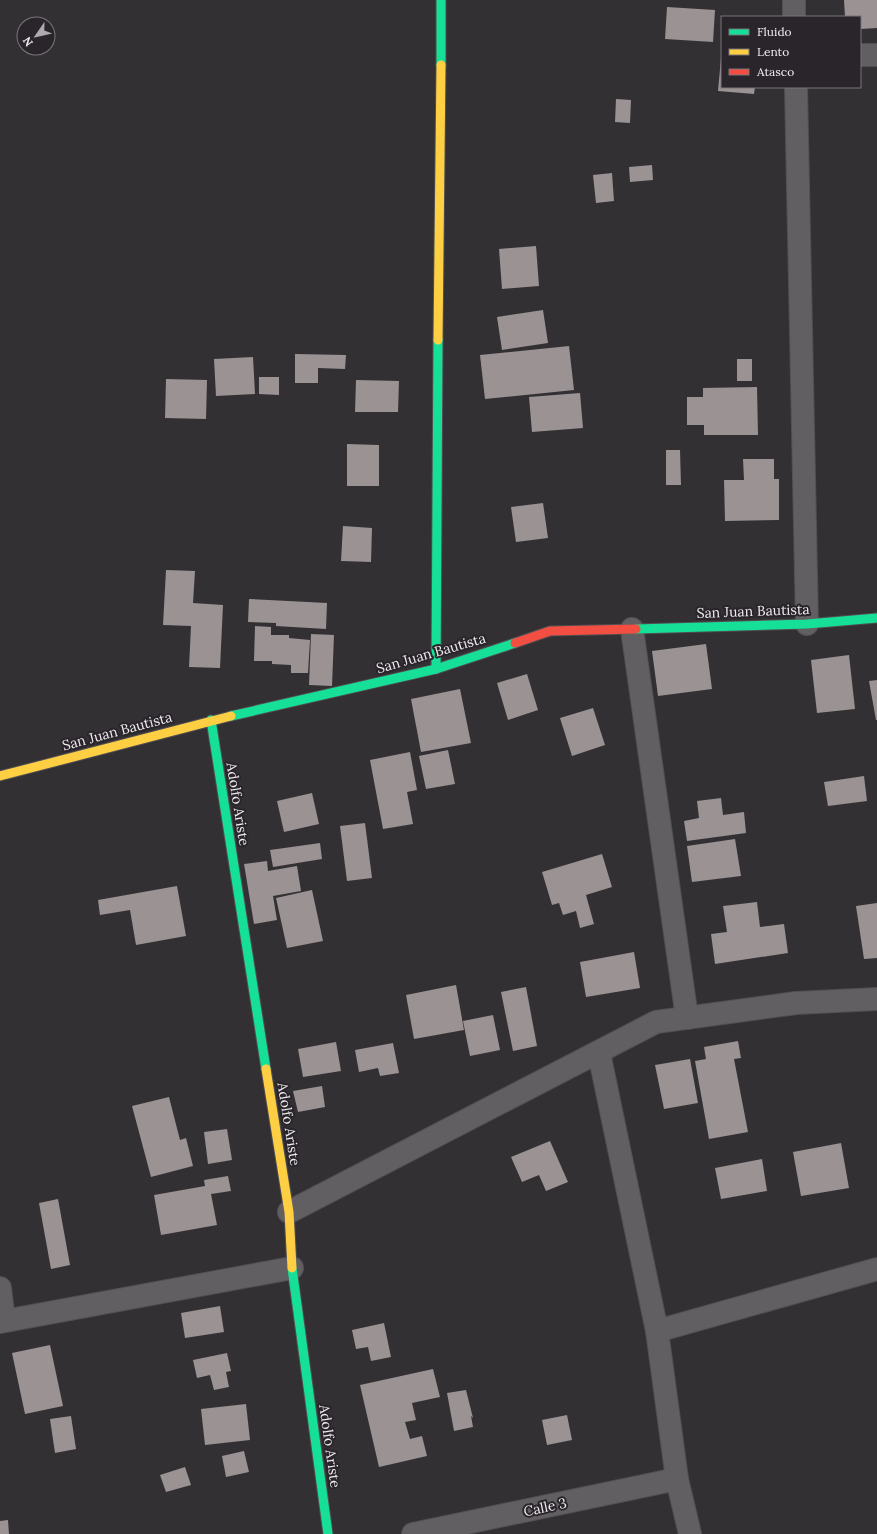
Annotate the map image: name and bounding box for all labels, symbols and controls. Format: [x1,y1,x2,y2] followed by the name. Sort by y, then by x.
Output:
[16,16,56,56] north arrow
[721,16,861,88] legend
[757,24,792,39] text: Fluido
[19,34,36,49] text: N
[757,44,789,59] text: Lento
[756,64,794,79] text: Atasco
[696,600,810,622] street label: San Juan Bautista
[374,629,488,677] street label: San Juan Bautista
[60,708,174,754] street label: San Juan Bautista
[222,760,254,847] street label: Adolfo Ariste
[273,1080,305,1167] street label: Adolfo Ariste
[315,1402,345,1489] street label: Adolfo Ariste
[522,1494,568,1520] street label: Calle 3

